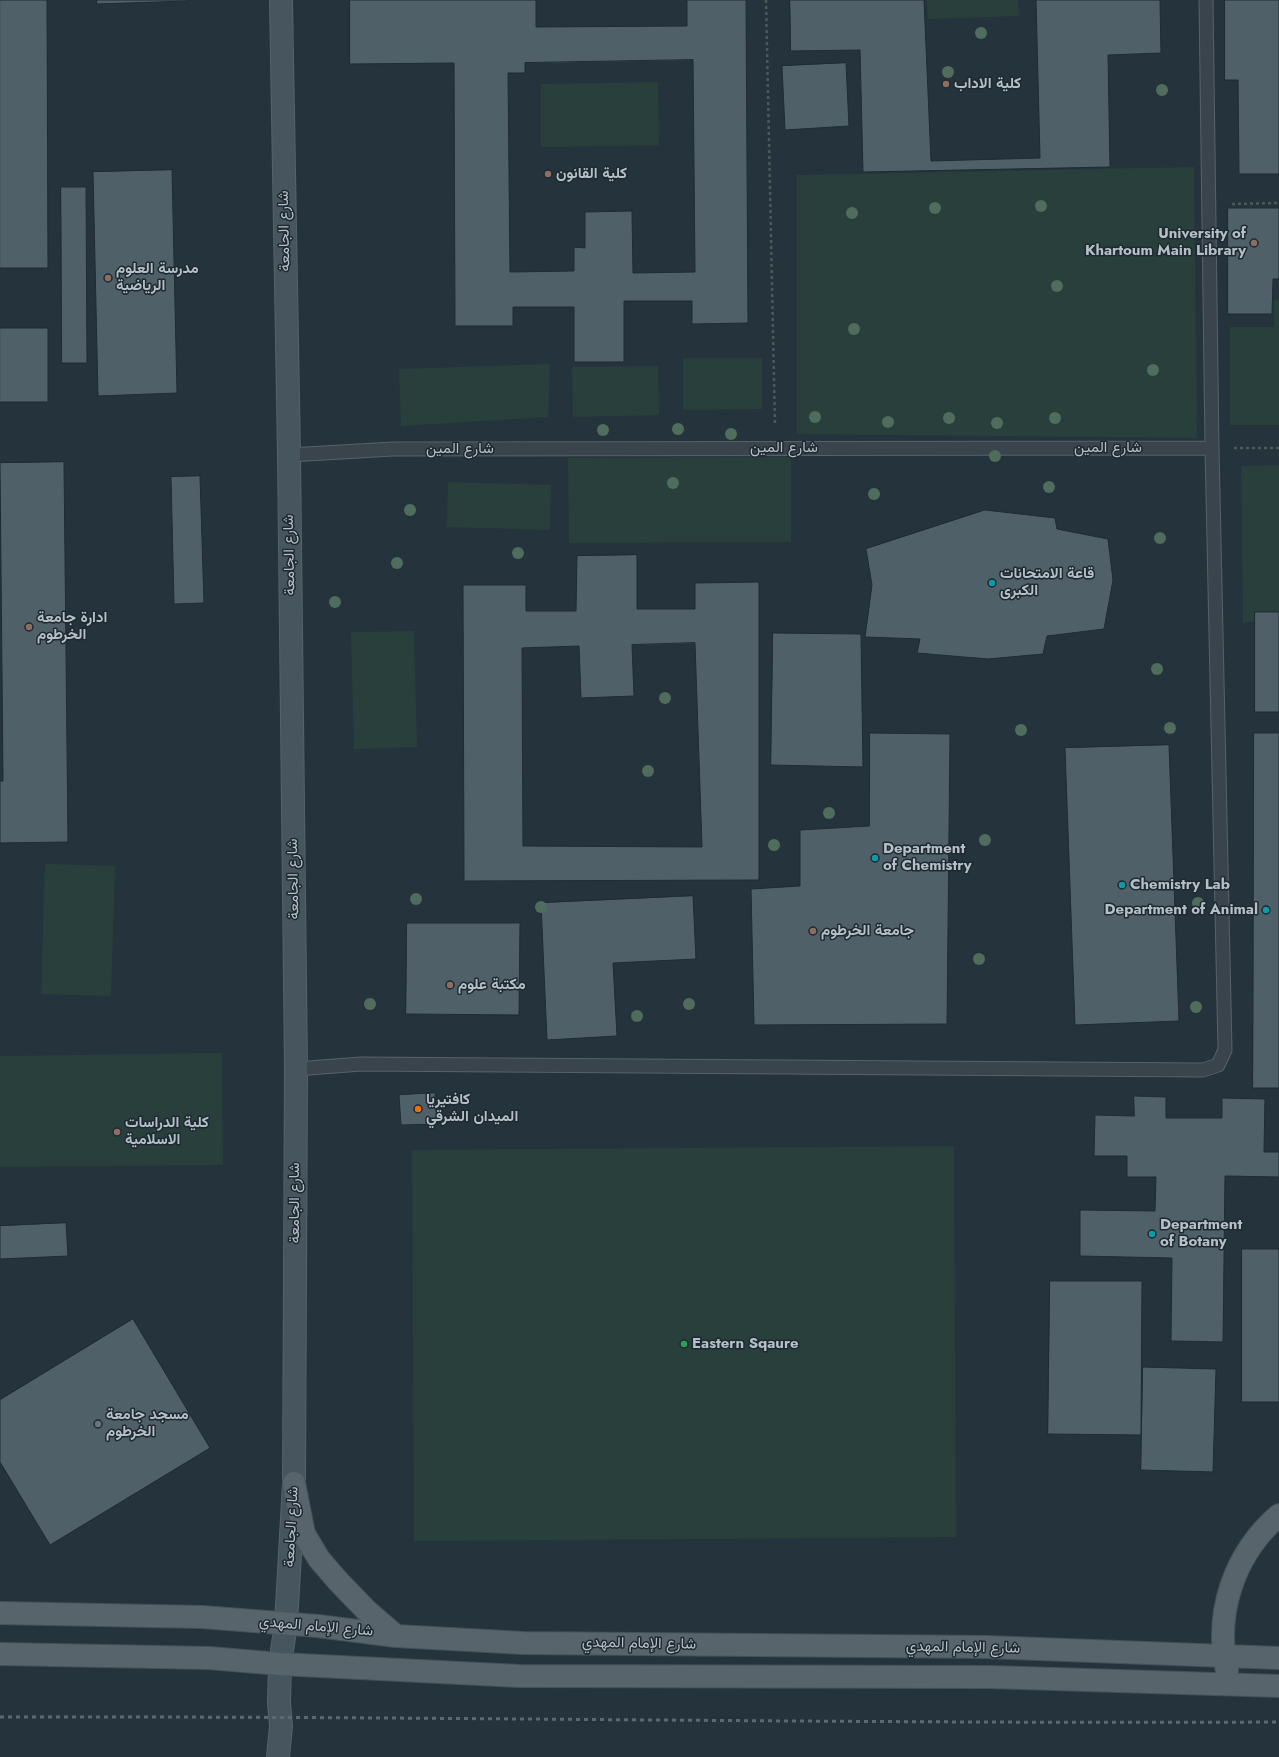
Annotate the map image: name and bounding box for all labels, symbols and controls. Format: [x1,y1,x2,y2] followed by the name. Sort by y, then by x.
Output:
[954,75,1021,93] place label: كلية الاداب
[941,79,951,89] marker: كلية الاداب
[556,165,627,183] place label: كلية القانون
[543,169,553,179] marker: كلية القانون
[275,190,295,272] street label: شارع الجامعة
[1085,225,1246,260] place label: University of Khartoum Main Library
[1249,238,1259,248] marker: University of Khartoum Main Library
[116,260,199,295] place label: مدرسة العلوم الرياضية
[103,273,113,283] marker: مدرسة العلوم الرياضية
[750,439,818,457] street label: شارع المين
[1074,439,1142,457] street label: شارع المين
[426,440,494,458] street label: شارع المين
[280,514,300,596] street label: شارع الجامعة
[1000,565,1094,600] place label: قاعة الامتحانات الكبرى
[987,578,997,588] marker: قاعة الامتحانات الكبرى
[37,609,107,644] place label: ادارة جامعة الخرطوم
[24,622,34,632] marker: ادارة جامعة الخرطوم
[284,838,304,920] street label: شارع الجامعة
[883,840,972,875] place label: Department of Chemistry
[870,853,880,863] marker: Department of Chemistry
[1130,876,1230,894] place label: Chemistry Lab
[1117,880,1127,890] marker: Chemistry Lab
[1105,901,1258,919] place label: Department of Animal
[1261,905,1271,915] marker: Department of Animal
[821,922,914,940] place label: جامعة الخرطوم
[808,926,818,936] marker: جامعة الخرطوم
[458,976,526,994] place label: مكتبة علوم
[445,980,455,990] marker: مكتبة علوم
[426,1091,518,1126] place label: كافتيريا الميدان الشرقي
[413,1104,423,1114] marker: كافتيريا الميدان الشرقي
[125,1114,209,1149] place label: كلية الدراسات الاسلامية
[112,1127,122,1137] marker: كلية الدراسات الاسلامية
[286,1163,304,1243] street label: شارع الجامعة
[1160,1216,1242,1251] place label: Department of Botany
[1147,1229,1157,1239] marker: Department of Botany
[692,1335,798,1353] place label: Eastern Sqaure
[679,1339,689,1349] marker: Eastern Sqaure
[106,1406,189,1441] place label: مسجد جامعة الخرطوم
[93,1419,103,1429] marker: مسجد جامعة الخرطوم
[281,1486,303,1568] street label: شارع الجامعة
[258,1613,374,1641] street label: شارع الإمام المهدي
[582,1634,696,1654] street label: شارع الإمام المهدي
[906,1638,1020,1658] street label: شارع الإمام المهدي

